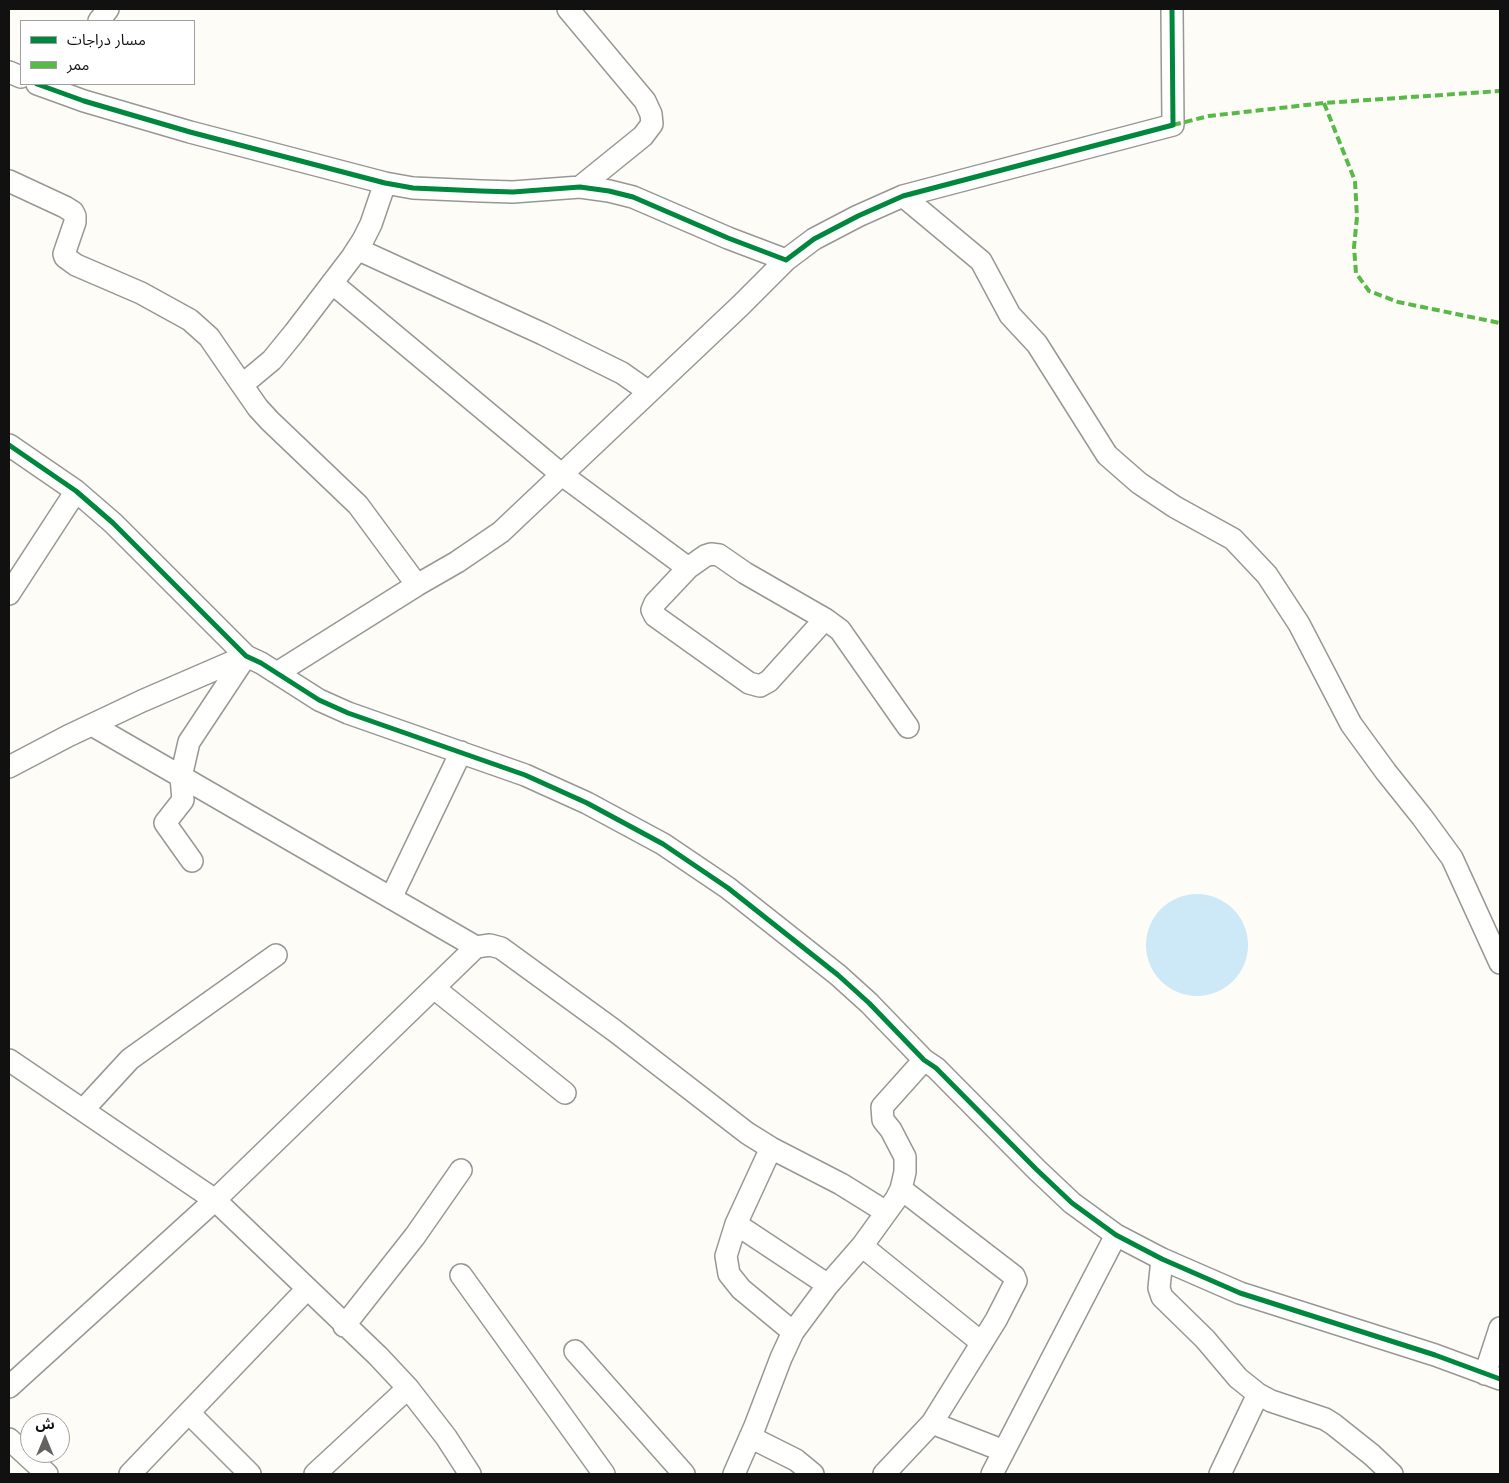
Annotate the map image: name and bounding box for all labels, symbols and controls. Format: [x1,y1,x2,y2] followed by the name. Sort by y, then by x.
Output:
[20,20,195,85] legend
[67,30,146,49] text: مسار دراجات
[67,55,90,74] text: ممر
[20,1413,70,1463] north arrow
[35,1415,55,1433] text: ش

